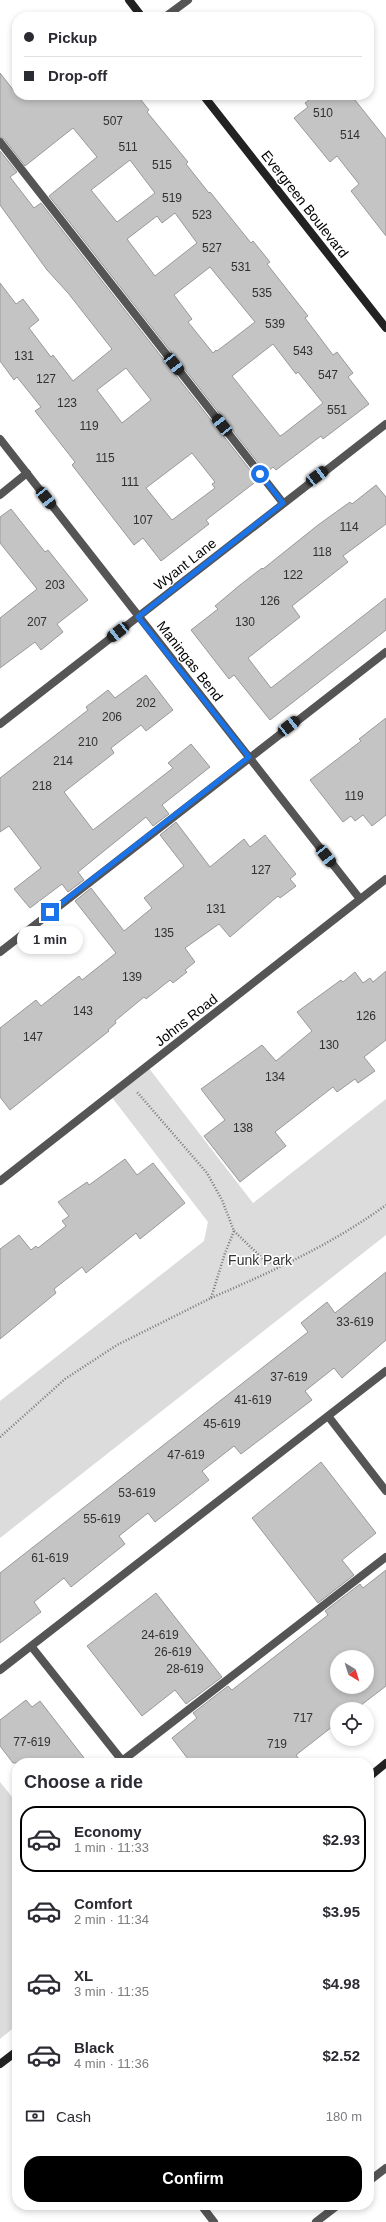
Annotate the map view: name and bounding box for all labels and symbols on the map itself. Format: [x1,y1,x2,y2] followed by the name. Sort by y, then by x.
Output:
[313,106,333,120] house number: 510
[103,114,123,128] house number: 507
[340,128,360,142] house number: 514
[118,140,138,154] house number: 511
[258,147,352,261] street label: Evergreen Boulevard
[152,158,172,172] house number: 515
[162,191,182,205] house number: 519
[192,208,212,222] house number: 523
[202,241,222,255] house number: 527
[231,260,251,274] house number: 531
[252,286,272,300] house number: 535
[265,317,285,331] house number: 539
[293,344,313,358] house number: 543
[14,349,34,363] house number: 131
[162,351,186,377] car
[318,368,338,382] house number: 547
[36,372,56,386] house number: 127
[57,396,77,410] house number: 123
[327,403,347,417] house number: 551
[210,412,234,438] car
[79,419,99,433] house number: 119
[95,451,115,465] house number: 115
[304,464,330,488] car
[251,465,269,483] route start
[121,475,139,489] house number: 111
[34,485,58,511] car
[133,513,153,527] house number: 107
[339,520,359,534] house number: 114
[151,535,219,593] street label: Wyant Lane
[312,545,332,559] house number: 118
[283,568,303,582] house number: 122
[45,578,65,592] house number: 203
[260,594,280,608] house number: 126
[27,615,47,629] house number: 207
[235,615,255,629] house number: 130
[154,618,226,704] street label: Maningas Bend
[105,620,131,644] car
[136,696,156,710] house number: 202
[102,710,122,724] house number: 206
[276,714,302,738] car
[78,735,98,749] house number: 210
[53,754,73,768] house number: 214
[32,779,52,793] house number: 218
[344,789,364,803] house number: 119
[314,843,338,869] car
[251,863,271,877] house number: 127
[206,902,226,916] house number: 131
[41,903,59,921] route end
[17,926,83,954] callout: 1 min
[154,926,174,940] house number: 135
[122,970,142,984] house number: 139
[152,991,220,1049] street label: Johns Road
[73,1004,93,1018] house number: 143
[356,1009,376,1023] house number: 126
[23,1030,43,1044] house number: 147
[319,1038,339,1052] house number: 130
[265,1070,285,1084] house number: 134
[233,1121,253,1135] house number: 138
[228,1252,293,1268] park label: Funk Park
[336,1315,374,1329] house number: 33-619
[270,1370,308,1384] house number: 37-619
[234,1393,272,1407] house number: 41-619
[203,1417,241,1431] house number: 45-619
[167,1448,205,1462] house number: 47-619
[118,1486,156,1500] house number: 53-619
[83,1512,121,1526] house number: 55-619
[31,1551,69,1565] house number: 61-619
[141,1628,179,1642] house number: 24-619
[154,1645,192,1659] house number: 26-619
[330,1650,374,1694] north arrow
[166,1662,204,1676] house number: 28-619
[293,1711,313,1725] house number: 717
[13,1735,51,1749] house number: 77-619
[267,1737,287,1751] house number: 719

